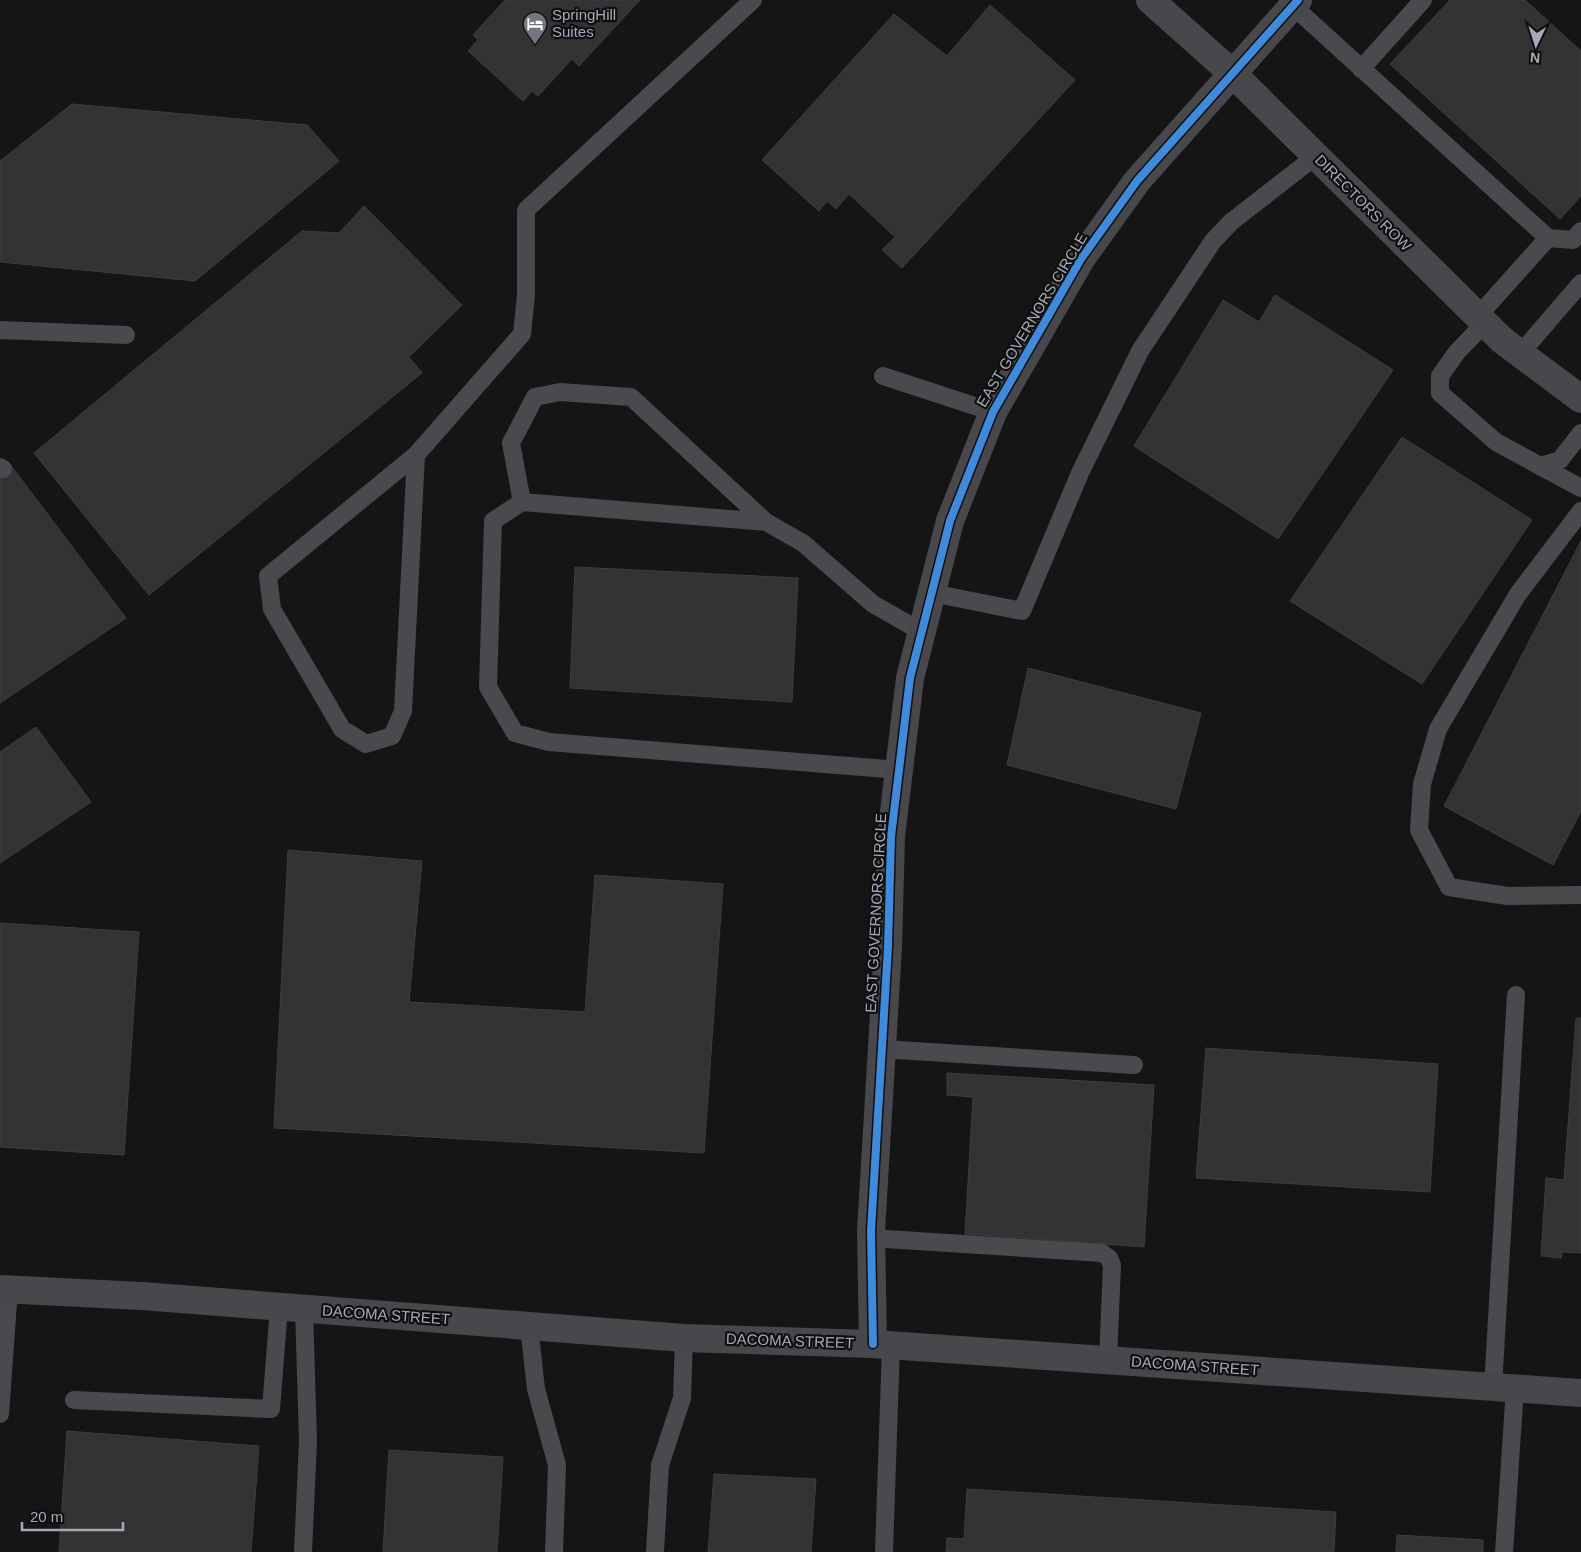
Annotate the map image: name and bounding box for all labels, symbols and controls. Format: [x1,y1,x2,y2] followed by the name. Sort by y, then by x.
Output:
[552,6,616,40] place label: SpringHill Suites
[522,11,548,45] hotel icon: SpringHill Suites
[1511,20,1561,70] north arrow
[1529,50,1541,66] text: N
[1312,151,1416,255] street label: DIRECTORS ROW
[973,230,1090,410] street label: EAST GOVERNORS CIRCLE
[862,813,889,1013] street label: EAST GOVERNORS CIRCLE
[321,1302,451,1327] street label: DACOMA STREET
[726,1330,854,1351] street label: DACOMA STREET
[1130,1353,1260,1378] street label: DACOMA STREET
[22,1500,124,1532] scale bar
[30,1508,63,1525] text: 20 m

